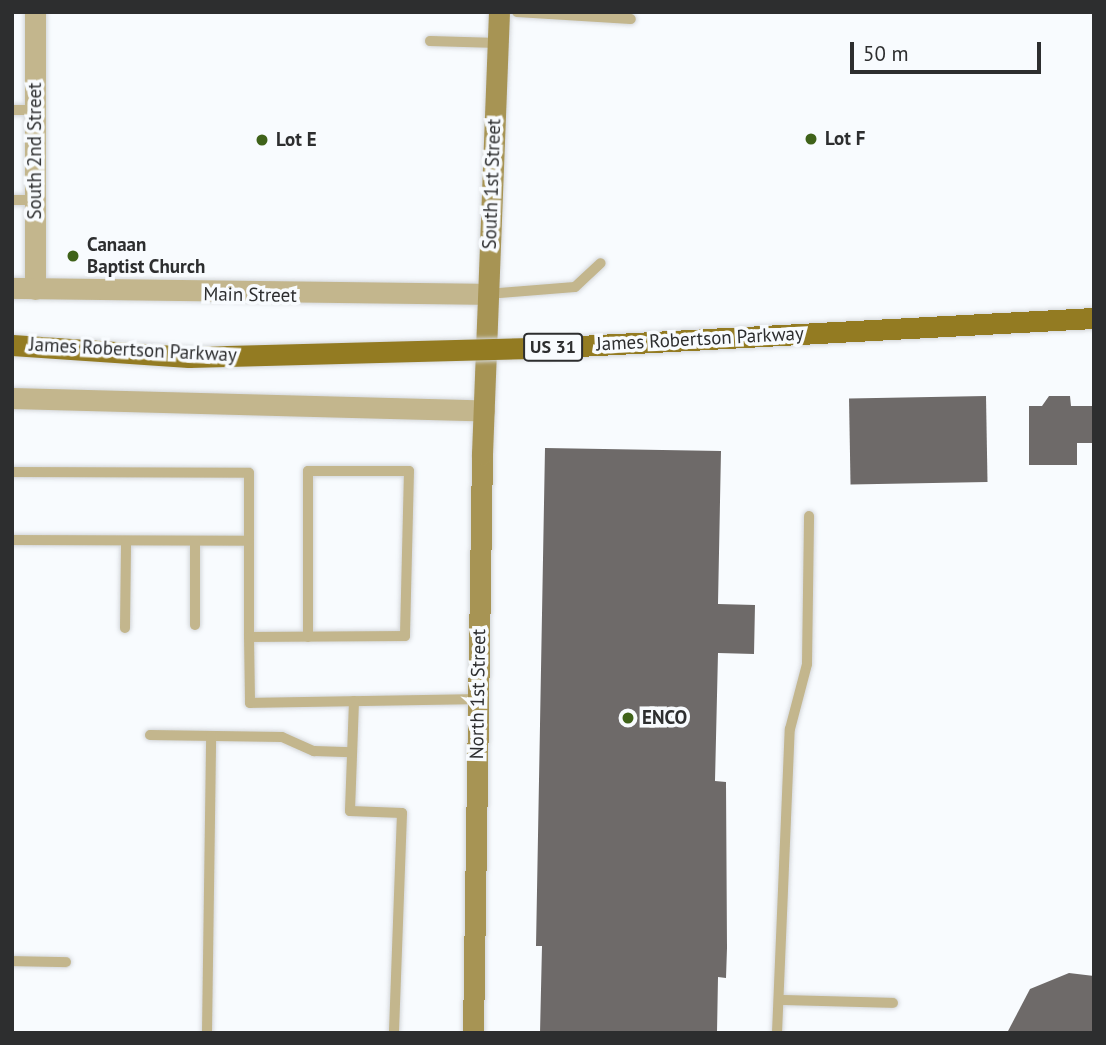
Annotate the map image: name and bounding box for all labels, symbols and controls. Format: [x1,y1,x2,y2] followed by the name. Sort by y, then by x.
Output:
[854,28,1045,72] scale bar
[863,40,909,67] text: 50 m
[24,83,46,219] street label: South 2nd Street
[478,118,506,250] street label: South 1st Street
[825,128,865,150] place label: Lot F
[276,129,317,151] place label: Lot E
[803,131,819,147] marker: Lot F
[254,132,270,148] marker: Lot E
[87,234,206,278] place label: Canaan Baptist Church
[65,248,81,264] marker: Canaan Baptist Church
[203,283,297,307] street label: Main Street
[596,322,804,356] street label: James Robertson Parkway
[522,332,584,362] road number: US 31
[29,333,237,367] street label: James Robertson Parkway
[465,629,491,759] street label: North 1st Street
[642,707,687,729] place label: ENCO
[620,710,636,726] marker: ENCO

